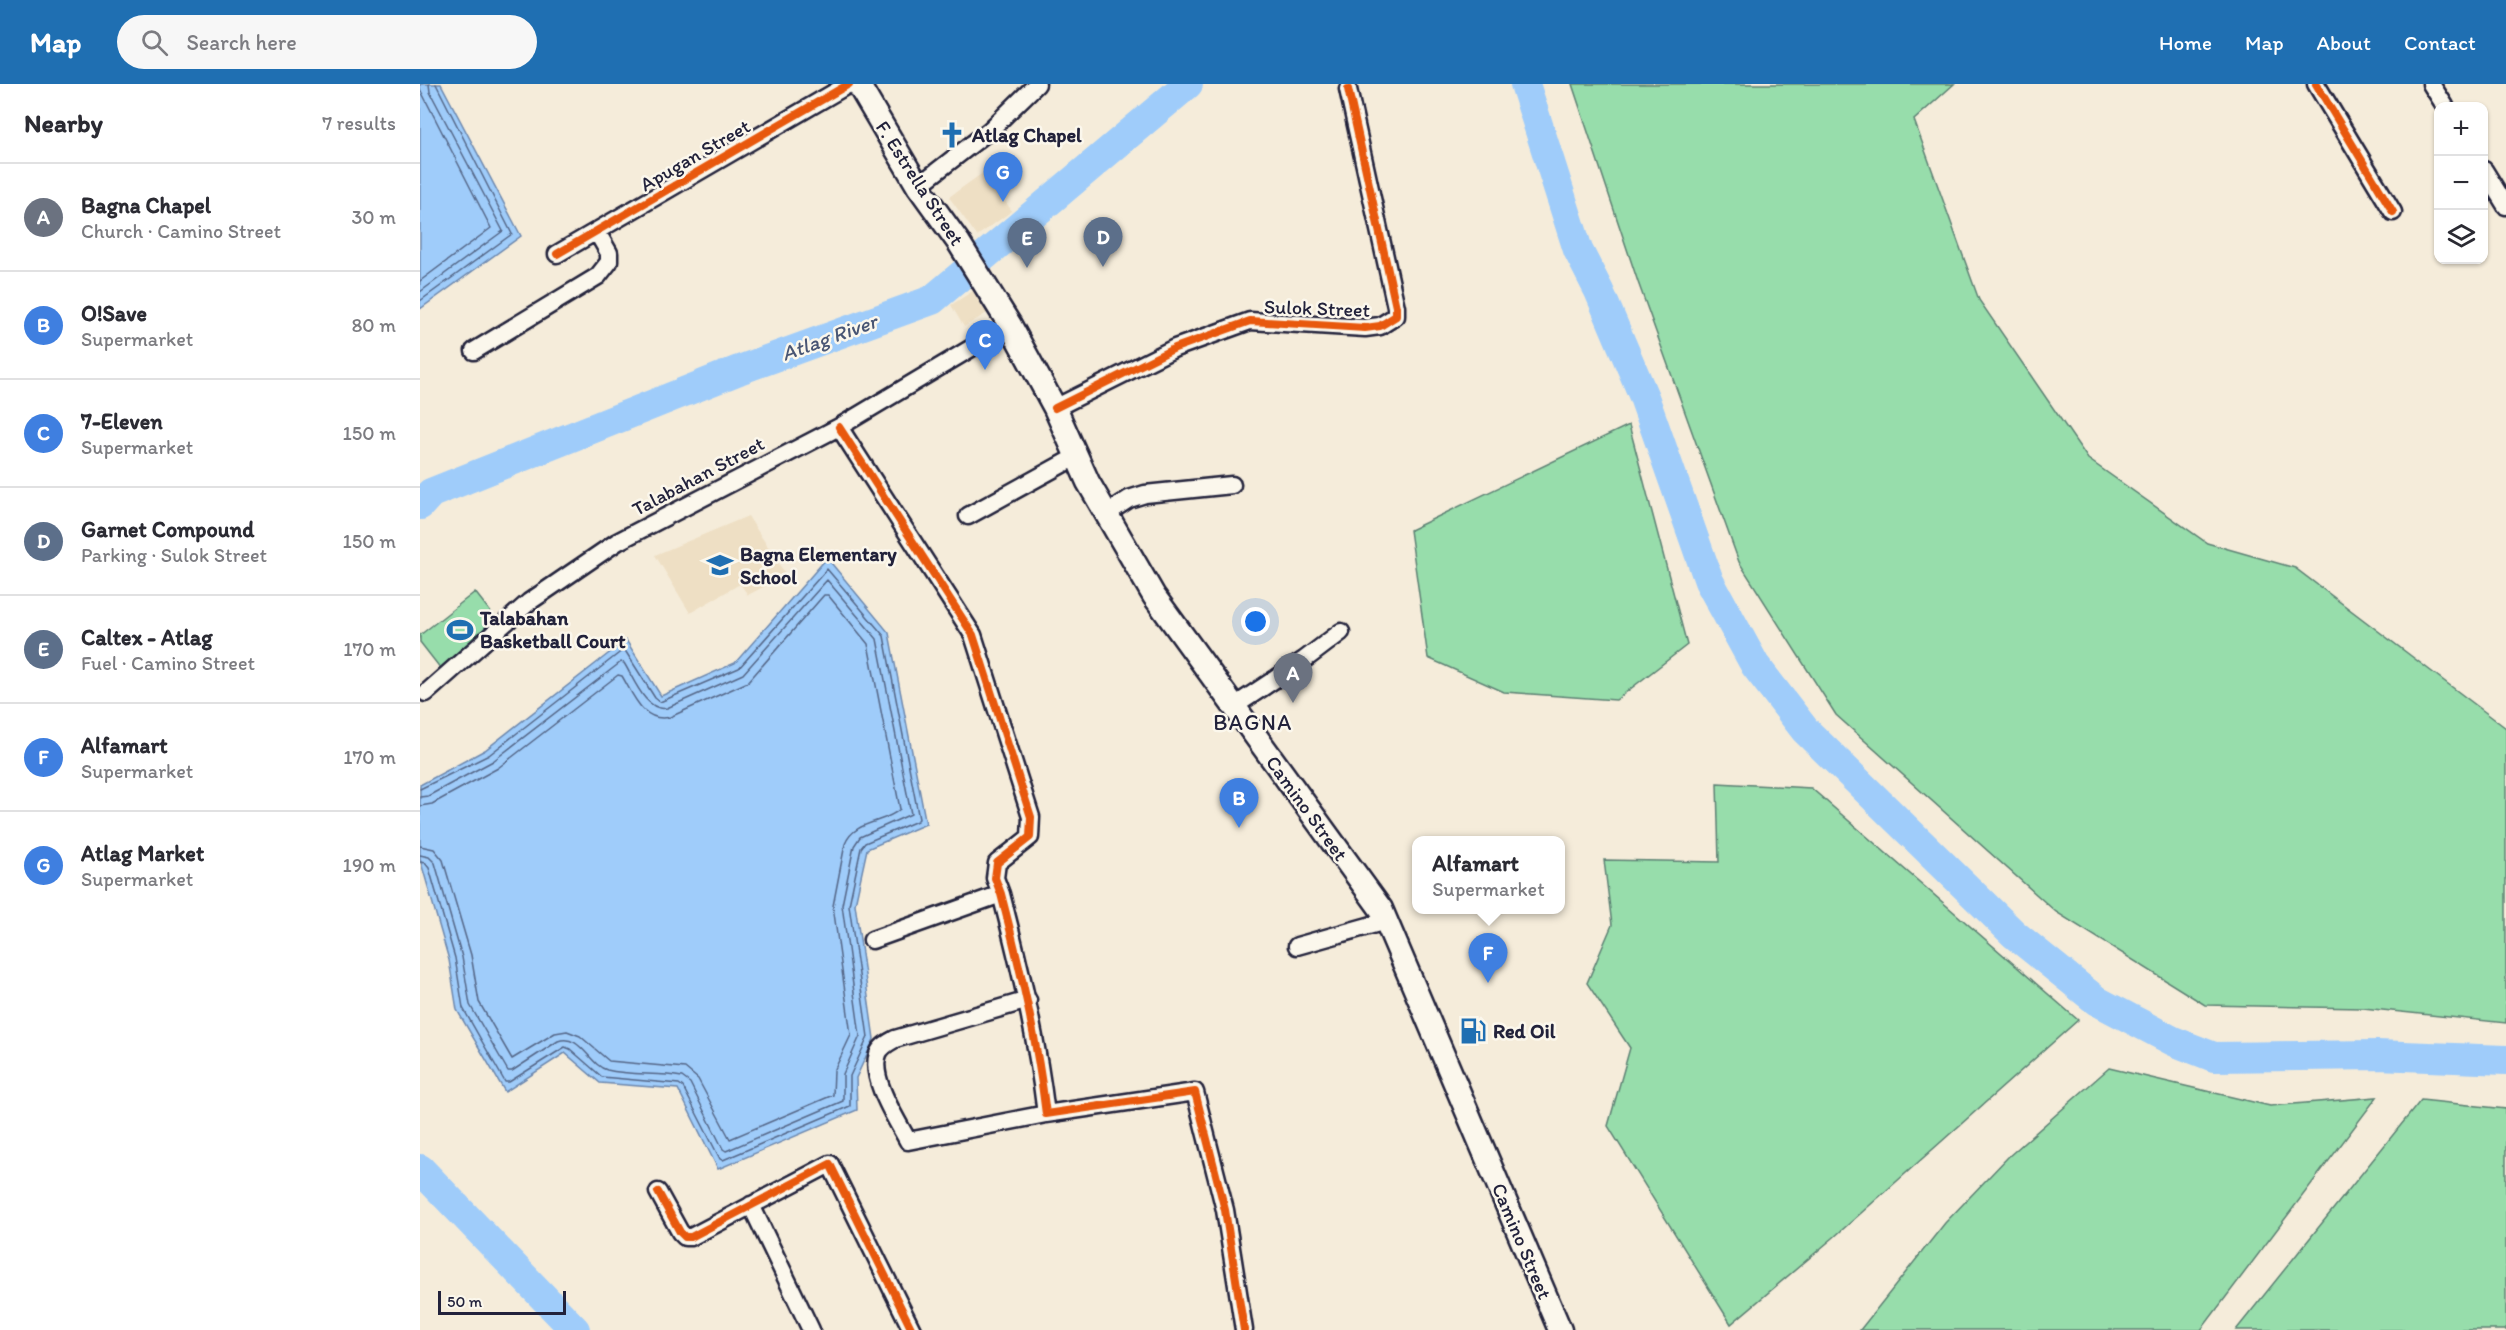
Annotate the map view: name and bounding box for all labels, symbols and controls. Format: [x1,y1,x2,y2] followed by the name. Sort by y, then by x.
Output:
[117,15,537,69] search box
[30,25,81,59] text: Map
[138,26,171,59] icon: search
[186,29,297,56] text: Search here
[2159,30,2212,55] text: Home
[2245,30,2284,55] text: Map
[2317,30,2371,55] text: About
[2404,30,2476,55] text: Contact
[2434,102,2488,264] map controls
[2434,102,2488,156] button: +
[24,107,103,139] text: Nearby
[322,111,396,135] text: 7 results
[636,114,754,196] street label: Apugan Street
[871,116,969,250] street label: F. Estrella Street
[937,120,967,150] church icon: Atlag Chapel
[971,123,1082,148] place label: Atlag Chapel
[984,152,1022,202] pin: G
[2434,156,2488,210] button: −
[81,192,211,219] text: Bagna Chapel
[37,205,50,229] text: A
[351,205,396,229] text: 30 m
[2434,210,2488,264] button: layers
[1008,218,1046,268] pin: E
[1084,218,1122,267] pin: D
[81,219,281,243] text: Church · Camino Street
[1264,294,1371,322] street label: Sulok Street
[81,300,147,327] text: O!Save
[778,308,882,366] water label: Atlag River
[37,313,50,337] text: B
[351,313,396,337] text: 80 m
[966,320,1004,370] pin: C
[81,327,193,351] text: Supermarket
[81,408,163,435] text: 7-Eleven
[37,421,50,445] text: C
[343,421,396,445] text: 150 m
[628,431,768,521] street label: Talabahan Street
[81,435,193,459] text: Supermarket
[81,516,254,543] text: Garnet Compound
[37,529,50,553] text: D
[343,529,396,553] text: 150 m
[740,542,897,589] place label: Bagna Elementary School
[81,543,267,567] text: Parking · Sulok Street
[705,550,735,580] school or university icon: Bagna Elementary School
[479,606,626,653] place label: Talabahan Basketball Court
[1241,607,1270,636] your location
[445,615,475,645] sports icon: Talabahan Basketball Court
[81,624,212,651] text: Caltex - Atlag
[38,637,49,661] text: E
[343,637,396,661] text: 170 m
[81,651,255,675] text: Fuel · Camino Street
[1274,654,1312,703] pin: A
[1213,709,1293,736] district label: BAGNA
[81,732,167,759] text: Alfamart
[38,745,49,769] text: F
[343,745,396,769] text: 170 m
[1261,751,1353,866] street label: Camino Street
[81,759,193,783] text: Supermarket
[1220,778,1258,828] pin: B
[1412,836,1565,914] popup
[81,840,204,867] text: Atlag Market
[1432,850,1519,877] text: Alfamart
[37,853,50,877] text: G
[343,853,396,877] text: 190 m
[81,867,193,891] text: Supermarket
[1432,877,1545,901] text: Supermarket
[1468,934,1508,983] pin: F
[1458,1016,1488,1046] fuel station icon: Red Oil
[1493,1019,1556,1043] place label: Red Oil
[1487,1179,1557,1303] street label: Camino Street
[438,1288,566,1316] scale bar
[447,1292,482,1311] text: 50 m

